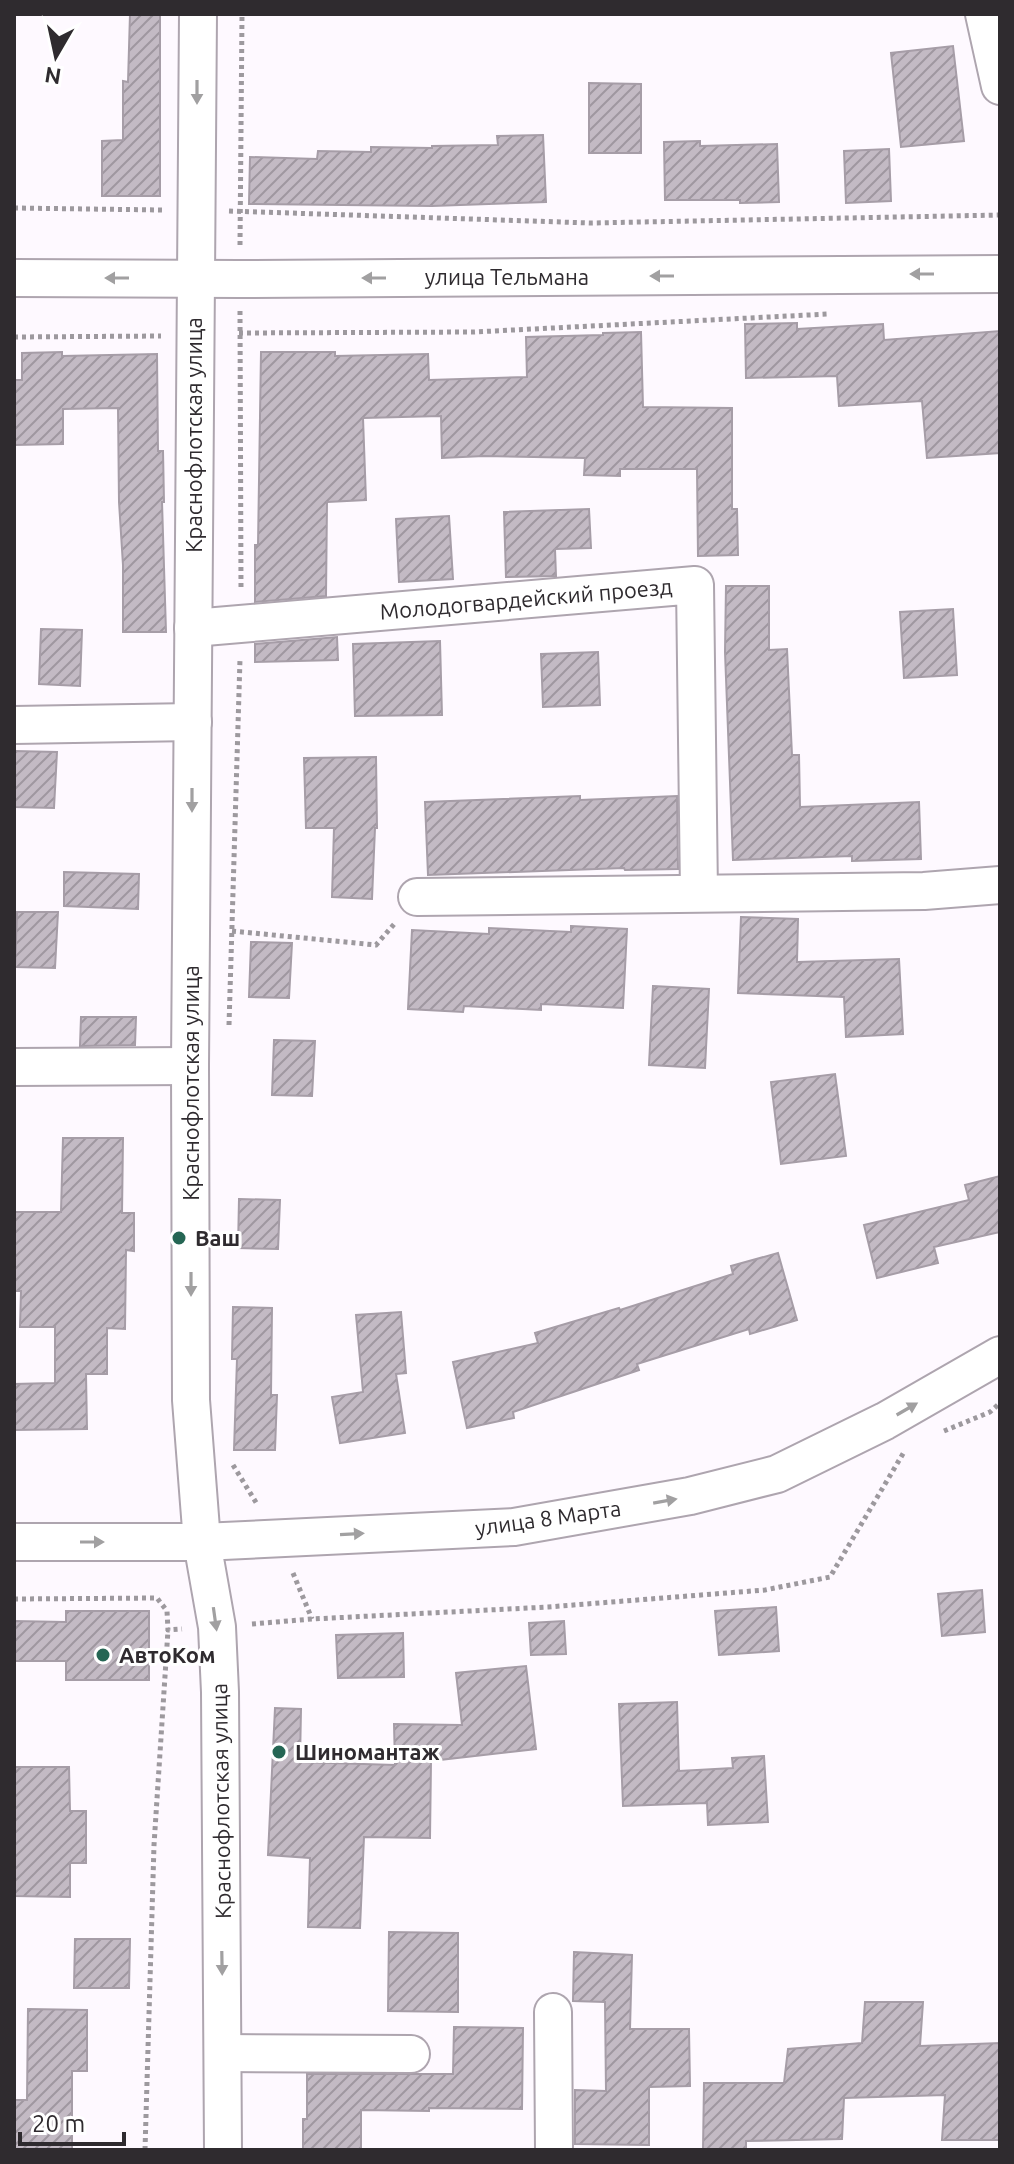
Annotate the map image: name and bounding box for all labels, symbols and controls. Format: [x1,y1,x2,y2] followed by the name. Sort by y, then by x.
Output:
[16,16,96,96] north arrow
[43,63,63,90] text: N
[191,80,203,105] one-way arrow
[425,264,589,289] street label: улица Тельмана
[909,268,934,281] one-way arrow
[649,270,674,282] one-way arrow
[104,272,129,284] one-way arrow
[361,272,386,284] one-way arrow
[181,317,206,553] street label: Краснофлотская улица
[379,573,673,624] street label: Молодогвардейский проезд
[186,788,198,813] one-way arrow
[178,965,203,1201] street label: Краснофлотская улица
[195,1225,240,1250] place label: Ваш
[170,1229,188,1247] marker: Ваш
[185,1272,197,1297] one-way arrow
[895,1402,918,1416] one-way arrow
[653,1494,678,1506] one-way arrow
[473,1495,622,1540] street label: улица 8 Марта
[340,1528,365,1541] one-way arrow
[80,1536,105,1548] one-way arrow
[209,1607,222,1632] one-way arrow
[119,1642,215,1667] place label: АвтоКом
[94,1646,112,1664] marker: АвтоКом
[206,1683,235,1919] street label: Краснофлотская улица
[295,1739,440,1764] place label: Шиномантаж
[270,1743,288,1761] marker: Шиномантаж
[216,1951,229,1976] one-way arrow
[20,2096,124,2146] scale bar
[32,2110,85,2137] text: 20 m

